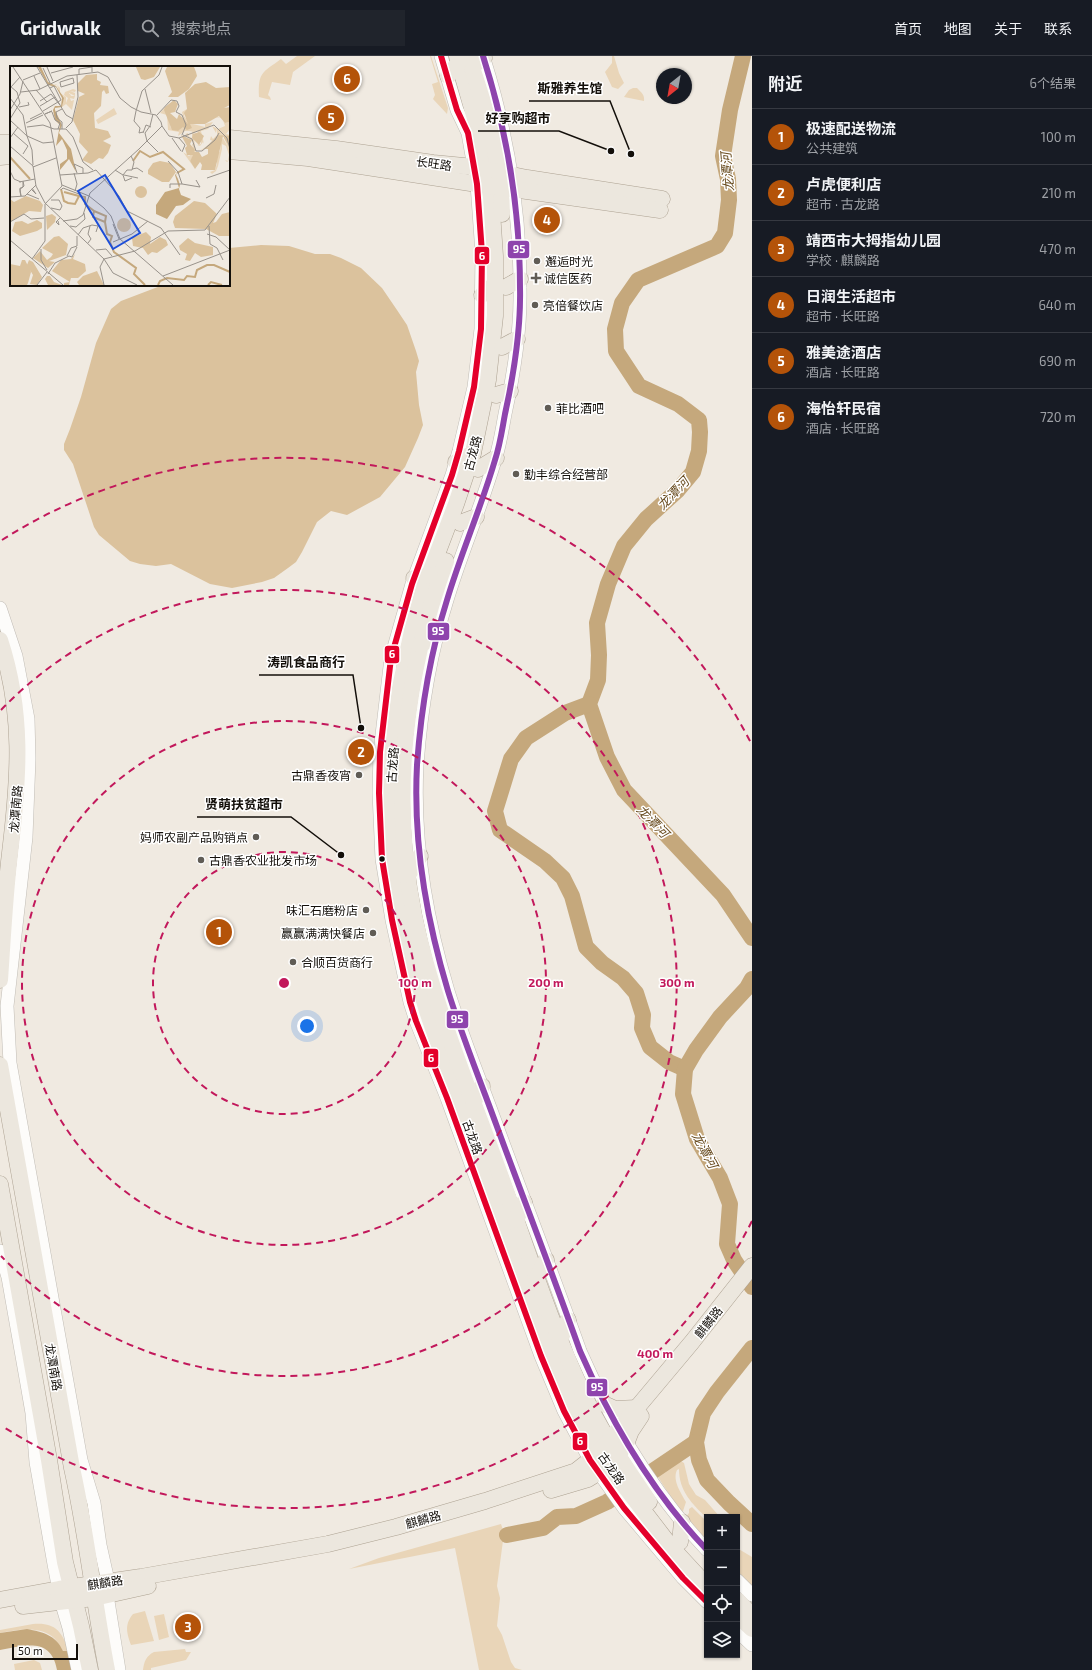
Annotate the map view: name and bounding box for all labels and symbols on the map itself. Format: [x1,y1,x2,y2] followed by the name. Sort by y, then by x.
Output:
[334,64,360,94] pin: 6
[10,66,230,286] inset map
[656,68,692,104] north arrow
[529,76,610,101] callout: 斯雅养生馆
[537,80,603,96] text: 斯雅养生馆
[318,103,344,133] pin: 5
[478,106,559,131] callout: 好享购超市
[485,110,551,126] text: 好享购超市
[717,149,737,192] water label: 龙潭河
[415,154,453,172] street label: 长旺路
[534,205,560,235] pin: 4
[507,240,530,259] line badge: 95
[513,242,525,255] text: 95
[474,246,490,265] line badge: 6
[479,249,486,262] text: 6
[545,254,593,268] place label: 邂逅时光
[532,256,542,266] marker: 邂逅时光
[544,271,592,285] place label: 诚信医药
[531,273,541,283] marker: 诚信医药
[543,298,603,312] place label: 亮倍餐饮店
[530,300,540,310] marker: 亮倍餐饮店
[556,401,604,415] place label: 菲比酒吧
[543,403,553,413] marker: 菲比酒吧
[461,434,483,472] street label: 古龙路
[524,467,608,481] place label: 勤丰综合经营部
[511,469,521,479] marker: 勤丰综合经营部
[654,471,694,513] water label: 龙潭河
[427,622,450,641] line badge: 95
[432,624,444,637] text: 95
[384,645,400,664] line badge: 6
[389,647,396,660] text: 6
[259,650,353,675] callout: 涛凯食品商行
[267,654,345,670] text: 涛凯食品商行
[348,737,374,767] pin: 2
[384,747,400,783] street label: 古龙路
[291,768,351,782] place label: 古鼎香夜宵
[354,770,364,780] marker: 古鼎香夜宵
[6,784,24,834] street label: 龙潭南路
[197,792,291,817] callout: 贤萌扶贫超市
[205,796,283,812] text: 贤萌扶贫超市
[634,801,674,843] water label: 龙潭河
[140,830,248,844] place label: 妈师农副产品购销点
[251,832,261,842] marker: 妈师农副产品购销点
[209,853,317,867] place label: 古鼎香农业批发市场
[377,854,387,864] unlabelled marker
[196,855,206,865] marker: 古鼎香农业批发市场
[286,903,358,917] place label: 味汇石磨粉店
[361,905,371,915] marker: 味汇石磨粉店
[206,917,232,947] pin: 1
[281,926,365,940] place label: 赢赢满满快餐店
[368,928,378,938] marker: 赢赢满满快餐店
[301,955,373,969] place label: 合顺百货商行
[288,957,298,967] marker: 合顺百货商行
[398,975,432,989] text: 100 m
[528,975,564,989] text: 200 m
[659,975,695,989] text: 300 m
[277,976,291,990] centre of rings
[446,1010,469,1029] line badge: 95
[451,1012,463,1025] text: 95
[297,1016,317,1036] your location
[423,1048,439,1068] line badge: 6
[428,1051,435,1064] text: 6
[460,1118,486,1156] street label: 古龙路
[689,1129,723,1174] water label: 龙潭河
[691,1304,725,1340] street label: 麒麟路
[43,1342,65,1392] street label: 龙潭南路
[637,1346,673,1360] text: 400 m
[586,1378,608,1397] line badge: 95
[591,1380,603,1393] text: 95
[572,1432,588,1451] line badge: 6
[577,1434,584,1447] text: 6
[596,1449,628,1487] street label: 古龙路
[404,1507,442,1531] street label: 麒麟路
[86,1572,124,1592] street label: 麒麟路
[175,1612,201,1642] pin: 3
[12,1642,78,1661] scale bar

